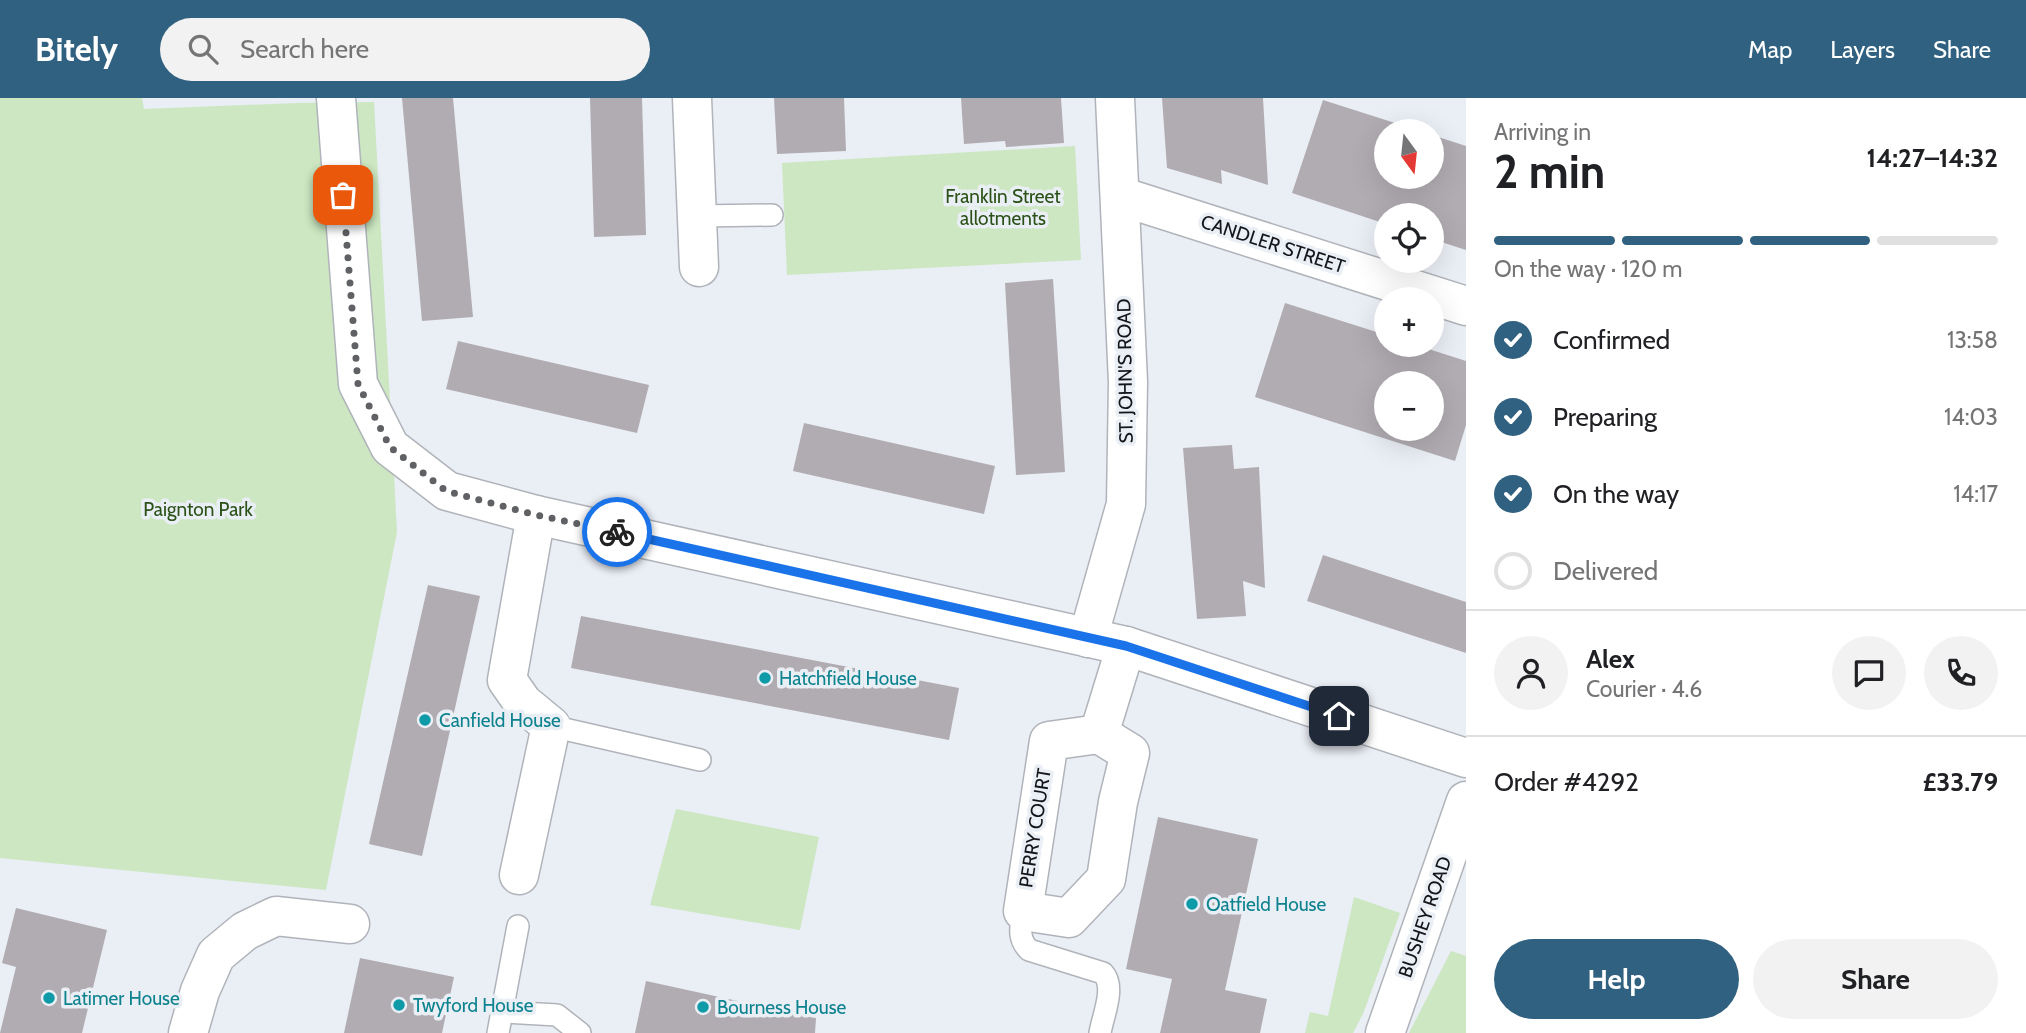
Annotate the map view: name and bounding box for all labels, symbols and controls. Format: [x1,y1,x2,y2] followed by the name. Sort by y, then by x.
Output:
[160,18,650,81] search box
[35,29,118,69] text: Bitely
[184,30,222,68] icon: search
[240,33,369,65] text: Search here
[1748,35,1792,64] text: Map
[1830,35,1895,64] text: Layers
[1933,35,1991,64] text: Share
[1494,118,1591,146] text: Arriving in
[1374,119,1444,189] north arrow
[1374,119,1444,441] map controls
[1867,142,1998,174] text: 14:27–14:32
[1494,144,1605,200] text: 2 min
[313,165,373,225] pin
[324,176,362,214] icon: bag
[945,185,1061,230] park label: Franklin Street allotments
[1374,203,1444,273] button: locate
[1198,210,1348,278] street label: CANDLER STREET
[1494,255,1682,283] text: On the way · 120 m
[1374,287,1444,357] button: +
[1112,298,1138,444] street label: ST. JOHN'S ROAD
[1494,321,1532,359] icon: check
[1553,324,1670,356] text: Confirmed
[1947,326,1998,354] text: 13:58
[1374,371,1444,441] button: −
[1494,398,1532,436] icon: check
[1553,401,1657,433] text: Preparing
[1944,403,1998,431] text: 14:03
[1494,475,1532,513] icon: check
[1553,478,1679,510] text: On the way
[1953,480,1998,508] text: 14:17
[582,497,652,567] courier
[143,498,253,521] park label: Paignton Park
[598,513,636,551] icon: bike
[1553,555,1658,587] text: Delivered
[1494,636,1568,710] button: person
[1832,636,1906,710] button: chat
[1924,636,1998,710] button: phone
[1586,643,1635,675] text: Alex
[779,667,917,690] place label: Hatchfield House
[757,670,773,686] marker: Hatchfield House
[1586,675,1702,703] text: Courier · 4.6
[1309,686,1369,746] pin
[1320,697,1358,735] icon: home
[439,709,561,732] place label: Canfield House
[417,712,433,728] marker: Canfield House
[1494,766,1639,798] text: Order #4292
[1923,766,1998,798] text: £33.79
[1014,767,1056,889] street label: PERRY COURT
[1394,853,1457,981] street label: BUSHEY ROAD
[1206,893,1326,916] place label: Oatfield House
[1184,896,1200,912] marker: Oatfield House
[1494,939,1739,1019] button: Help
[1753,939,1998,1019] button: Share
[63,987,180,1010] place label: Latimer House
[41,990,57,1006] marker: Latimer House
[413,994,534,1017] place label: Twyford House
[717,996,847,1019] place label: Bourness House
[391,997,407,1013] marker: Twyford House
[695,999,711,1015] marker: Bourness House

